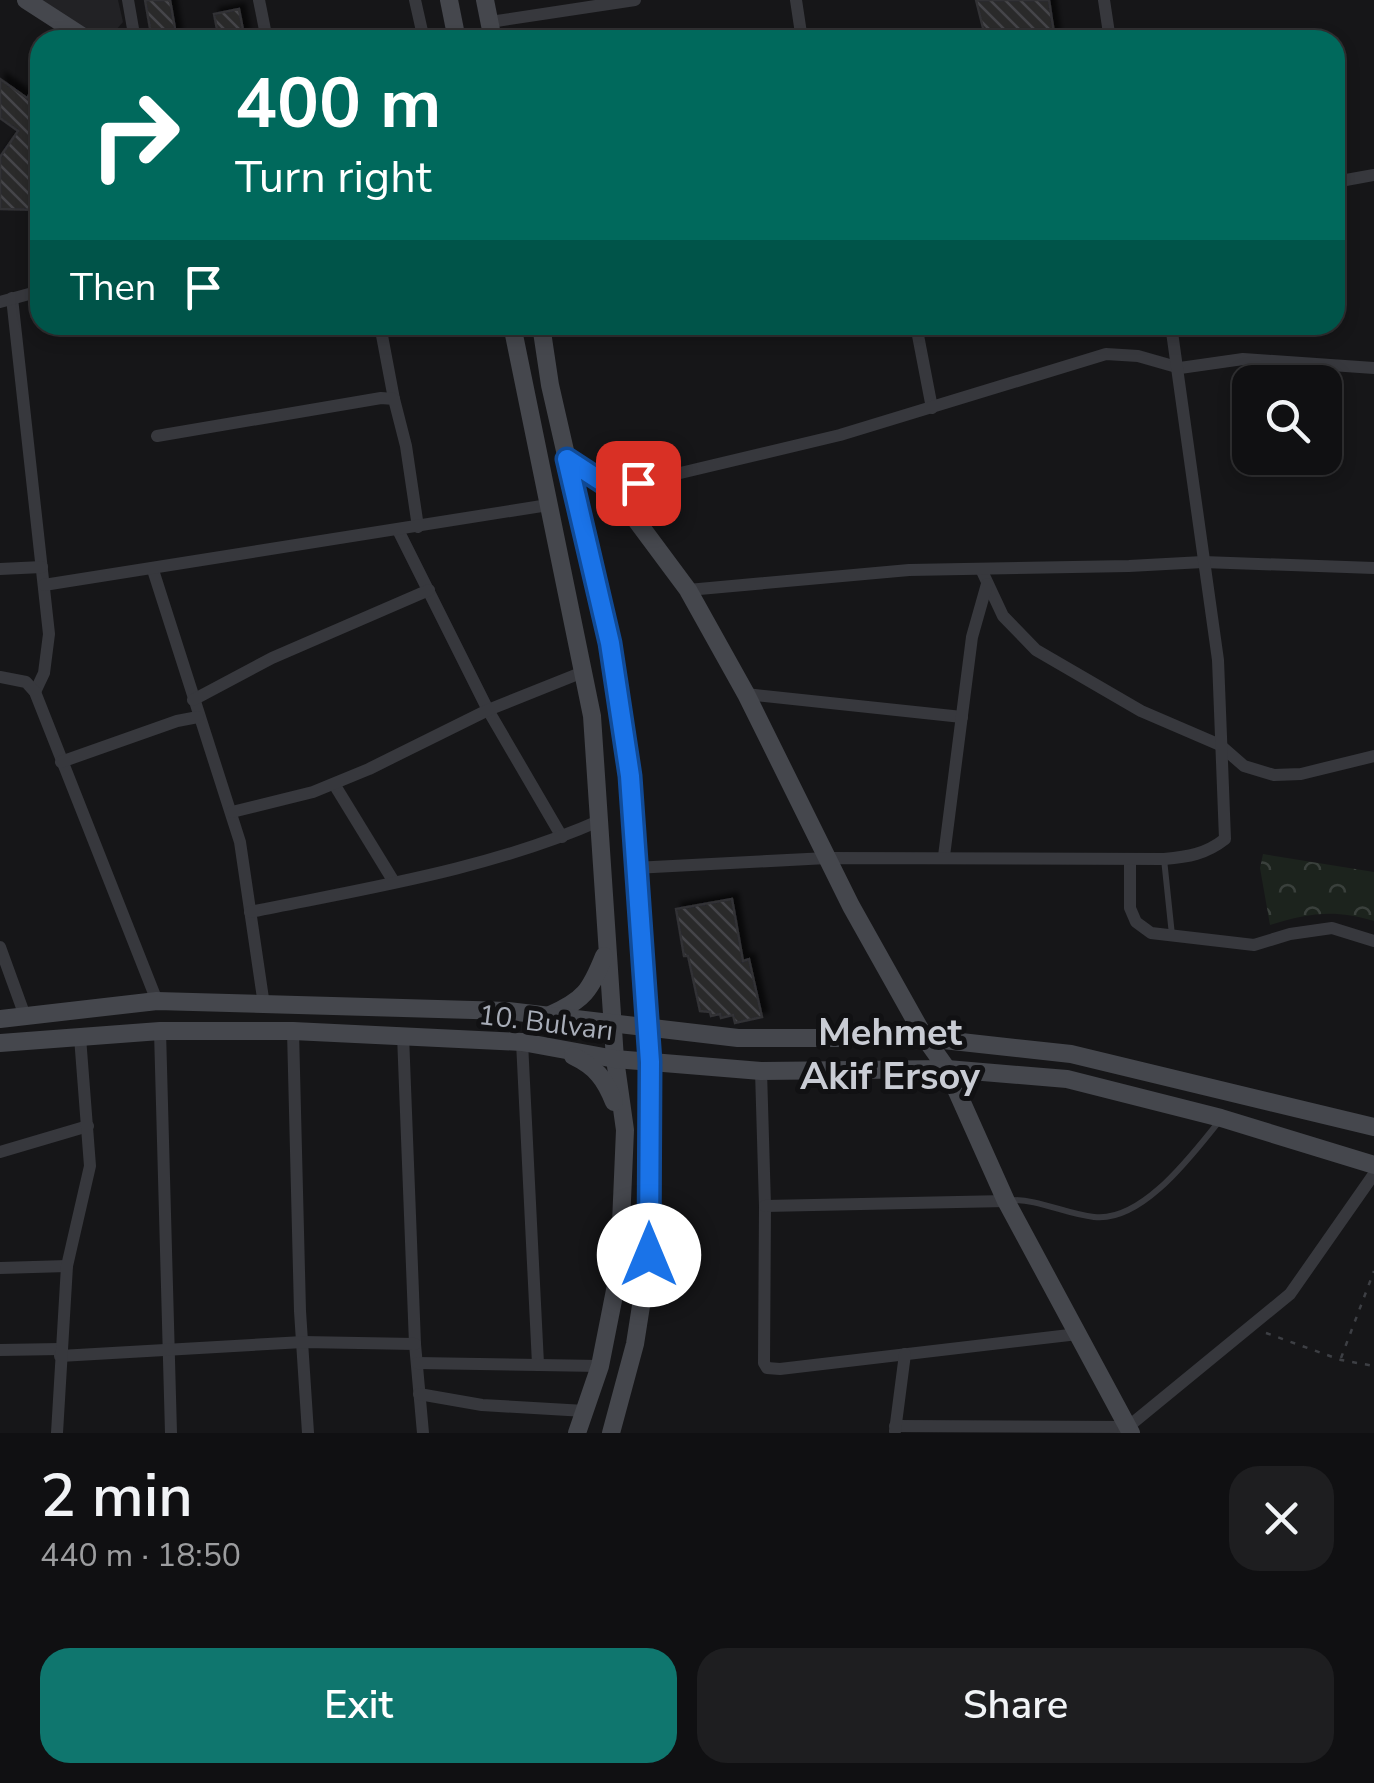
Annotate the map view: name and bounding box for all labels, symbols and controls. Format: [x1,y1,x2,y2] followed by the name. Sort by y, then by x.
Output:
[235,56,441,152] text: 400 m
[70,70,200,200] icon: right
[235,147,432,208] text: Turn right
[176,260,231,315] icon: arrive
[70,262,156,313] text: Then
[1232,365,1342,475] map controls
[1232,365,1342,475] button: search
[596,441,681,526] pin
[611,456,666,511] icon: arrive
[477,996,615,1050] street label: 10. Bulvarı
[800,1007,981,1102] district label: Mehmet Akif Ersoy
[597,1203,701,1307] position arrow
[40,1455,193,1537] text: 2 min
[1229,1466,1334,1571] button: close
[40,1534,241,1577] text: 440 m · 18:50
[40,1648,677,1763] button: Exit
[697,1648,1334,1763] button: Share

